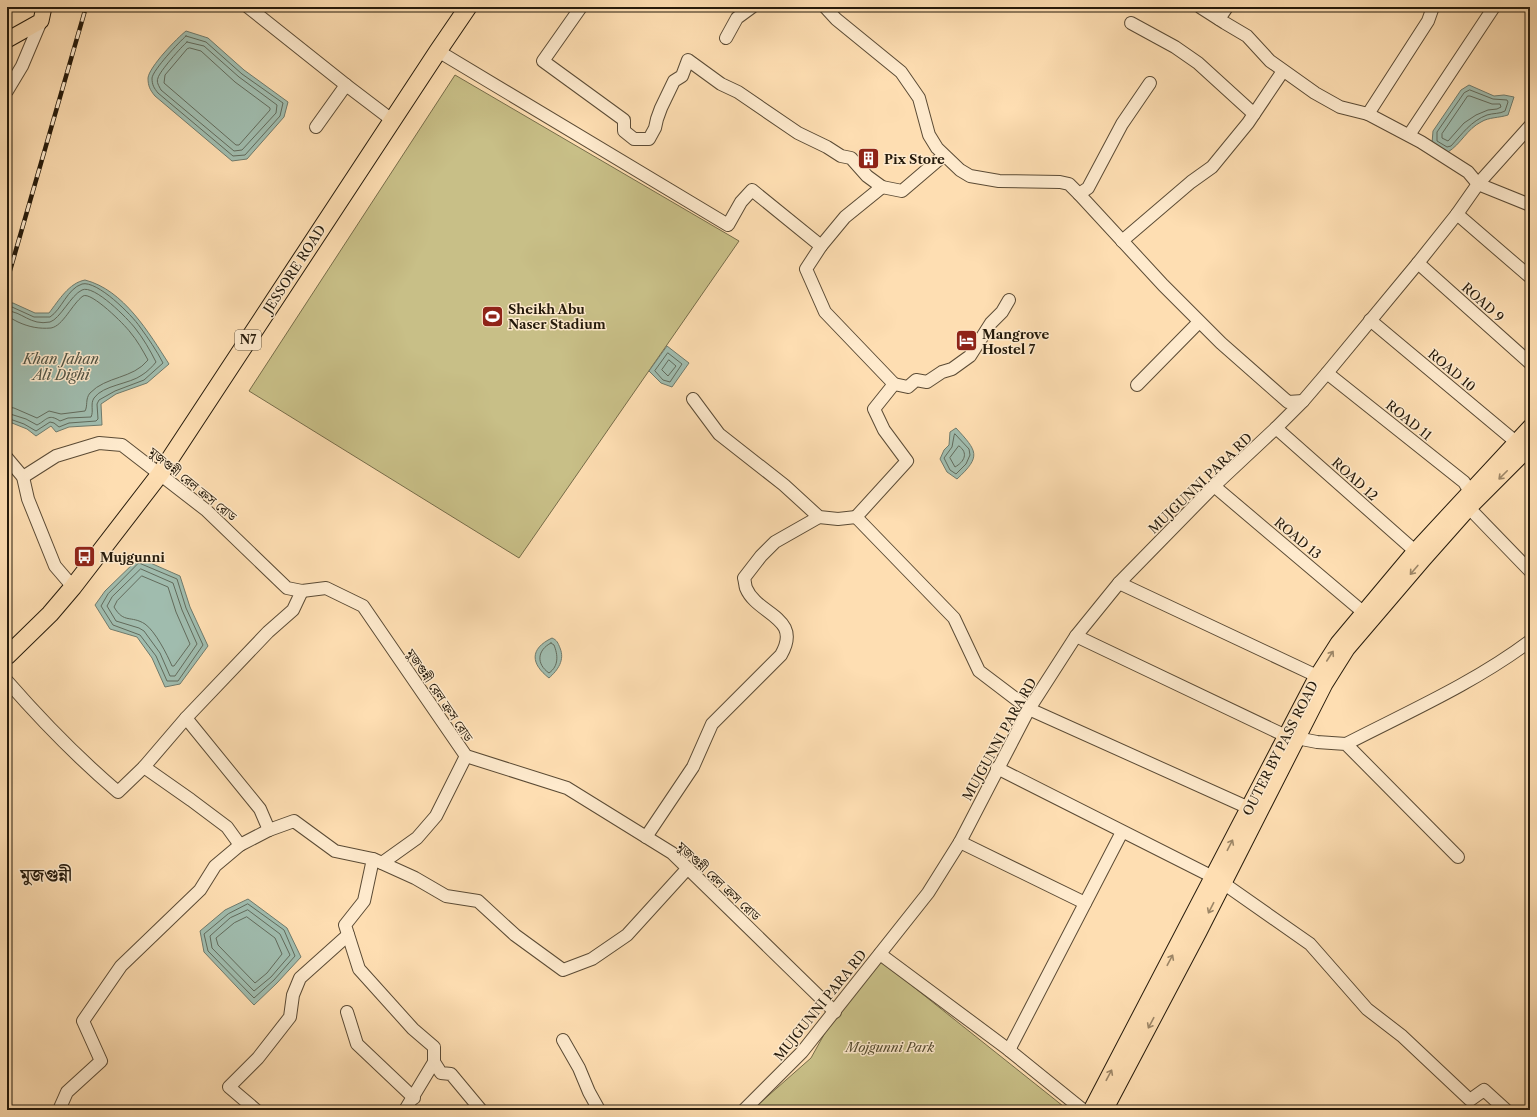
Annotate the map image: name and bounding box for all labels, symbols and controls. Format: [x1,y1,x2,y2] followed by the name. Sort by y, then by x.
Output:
[856,146,882,172] building icon: Pix Store
[884,151,945,167] place label: Pix Store
[258,222,328,318] street label: JESSORE ROAD
[1459,279,1507,325] street label: ROAD 9
[508,301,606,332] place label: Sheikh Abu Naser Stadium
[479,303,505,329] sports icon: Sheikh Abu Naser Stadium
[982,326,1050,357] place label: Mangrove Hostel 7
[953,328,979,354] hotel icon: Mangrove Hostel 7
[235,330,261,350] road number: N7
[1425,346,1479,394] street label: ROAD 10
[22,350,99,384] water label: Khan Jahan Ali Dighi
[1383,397,1436,444] street label: ROAD 11
[1145,429,1255,537] street label: MUJGUNNI PARA RD
[145,443,241,525] street label: মুজগুন্নী রেল ক্রস রোড
[1329,454,1381,504] street label: ROAD 12
[1498,470,1508,480] one-way arrow
[1271,514,1325,562] street label: ROAD 13
[72,544,98,570] bus stop icon: Mujgunni
[100,549,165,565] place label: Mujgunni
[1410,565,1419,576] one-way arrow
[402,645,477,745] street label: মুজগুন্নী রেল ক্রস রোড
[1326,651,1334,662] one-way arrow
[959,675,1039,803] street label: MUJGUNNI PARA RD
[1239,678,1321,818] street label: OUTER BY PASS ROAD
[673,838,765,925] street label: মুজগুন্নী রেল ক্রস রোড
[1227,839,1234,851] one-way arrow
[19,864,72,886] district label: মুজগুন্নী
[1207,901,1214,913] one-way arrow
[770,946,870,1064] street label: MUJGUNNI PARA RD
[1166,954,1174,966] one-way arrow
[1147,1017,1154,1029] one-way arrow
[844,1039,935,1055] park label: Mojgunni Park
[1106,1070,1114,1082] one-way arrow

